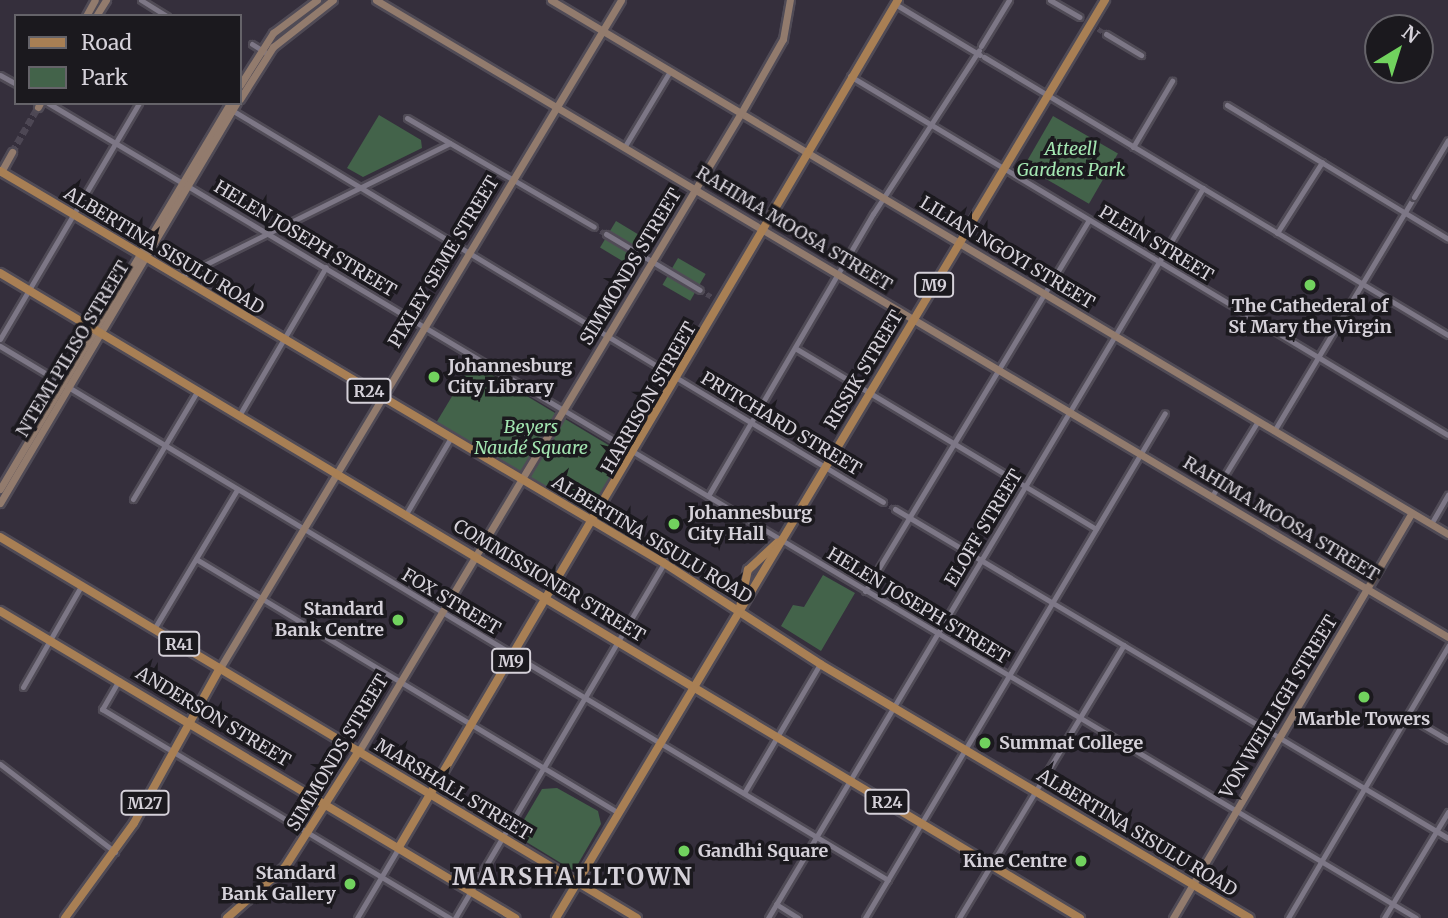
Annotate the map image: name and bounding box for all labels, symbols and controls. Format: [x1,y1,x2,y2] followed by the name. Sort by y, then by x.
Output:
[14,14,242,105] legend
[1364,14,1434,84] north arrow
[1397,20,1424,48] text: N
[81,29,132,56] text: Road
[81,64,128,91] text: Park
[1017,139,1125,182] park label: Atteell Gardens Park
[692,162,896,296] street label: RAHIMA MOOSA STREET
[384,172,504,352] street label: PIXLEY SEME STREET
[210,176,400,302] street label: HELEN JOSEPH STREET
[60,183,268,319] street label: ALBERTINA SISULU ROAD
[576,185,686,349] street label: SIMMONDS STREET
[916,192,1098,314] street label: LILIAN NGOYI STREET
[1095,201,1217,287] street label: PLEIN STREET
[12,257,134,441] street label: NTEMI PILISO STREET
[913,272,955,298] road number: M9
[1302,277,1318,293] marker: The Cathederal of St Mary the Virgin
[1228,296,1392,338] place label: The Cathederal of St Mary the Virgin
[820,307,908,433] street label: RISSIK STREET
[597,319,701,477] street label: HARRISON STREET
[448,356,572,398] place label: Johannesburg City Library
[697,368,865,480] street label: PRITCHARD STREET
[426,369,442,385] marker: Johannesburg City Library
[346,378,392,404] road number: R24
[474,417,588,460] park label: Beyers Naudé Square
[1179,452,1383,586] street label: RAHIMA MOOSA STREET
[941,466,1027,590] street label: ELOFF STREET
[548,472,756,608] street label: ALBERTINA SISULU ROAD
[688,503,812,546] place label: Johannesburg City Hall
[449,515,649,647] street label: COMMISSIONER STREET
[666,516,682,532] marker: Johannesburg City Hall
[823,543,1013,669] street label: HELEN JOSEPH STREET
[398,564,504,640] street label: FOX STREET
[274,599,384,642] place label: Standard Bank Centre
[390,612,406,628] marker: Standard Bank Centre
[1216,612,1342,802] street label: VON WEILLIGH STREET
[158,632,200,656] road number: R41
[490,648,532,674] road number: M9
[132,662,294,772] street label: ANDERSON STREET
[283,671,393,835] street label: SIMMONDS STREET
[1356,689,1372,705] marker: Marble Towers
[1298,708,1430,730] place label: Marble Towers
[999,732,1143,754] place label: Summat College
[371,735,535,845] street label: MARSHALL STREET
[977,735,993,751] marker: Summat College
[1033,765,1241,901] street label: ALBERTINA SISULU ROAD
[120,790,170,816] road number: M27
[864,790,910,814] road number: R24
[698,840,828,862] place label: Gandhi Square
[676,843,692,859] marker: Gandhi Square
[963,850,1067,872] place label: Kine Centre
[1073,853,1089,869] marker: Kine Centre
[221,863,336,906] place label: Standard Bank Gallery
[454,863,692,891] district label: MARSHALLTOWN
[342,876,358,892] marker: Standard Bank Gallery

